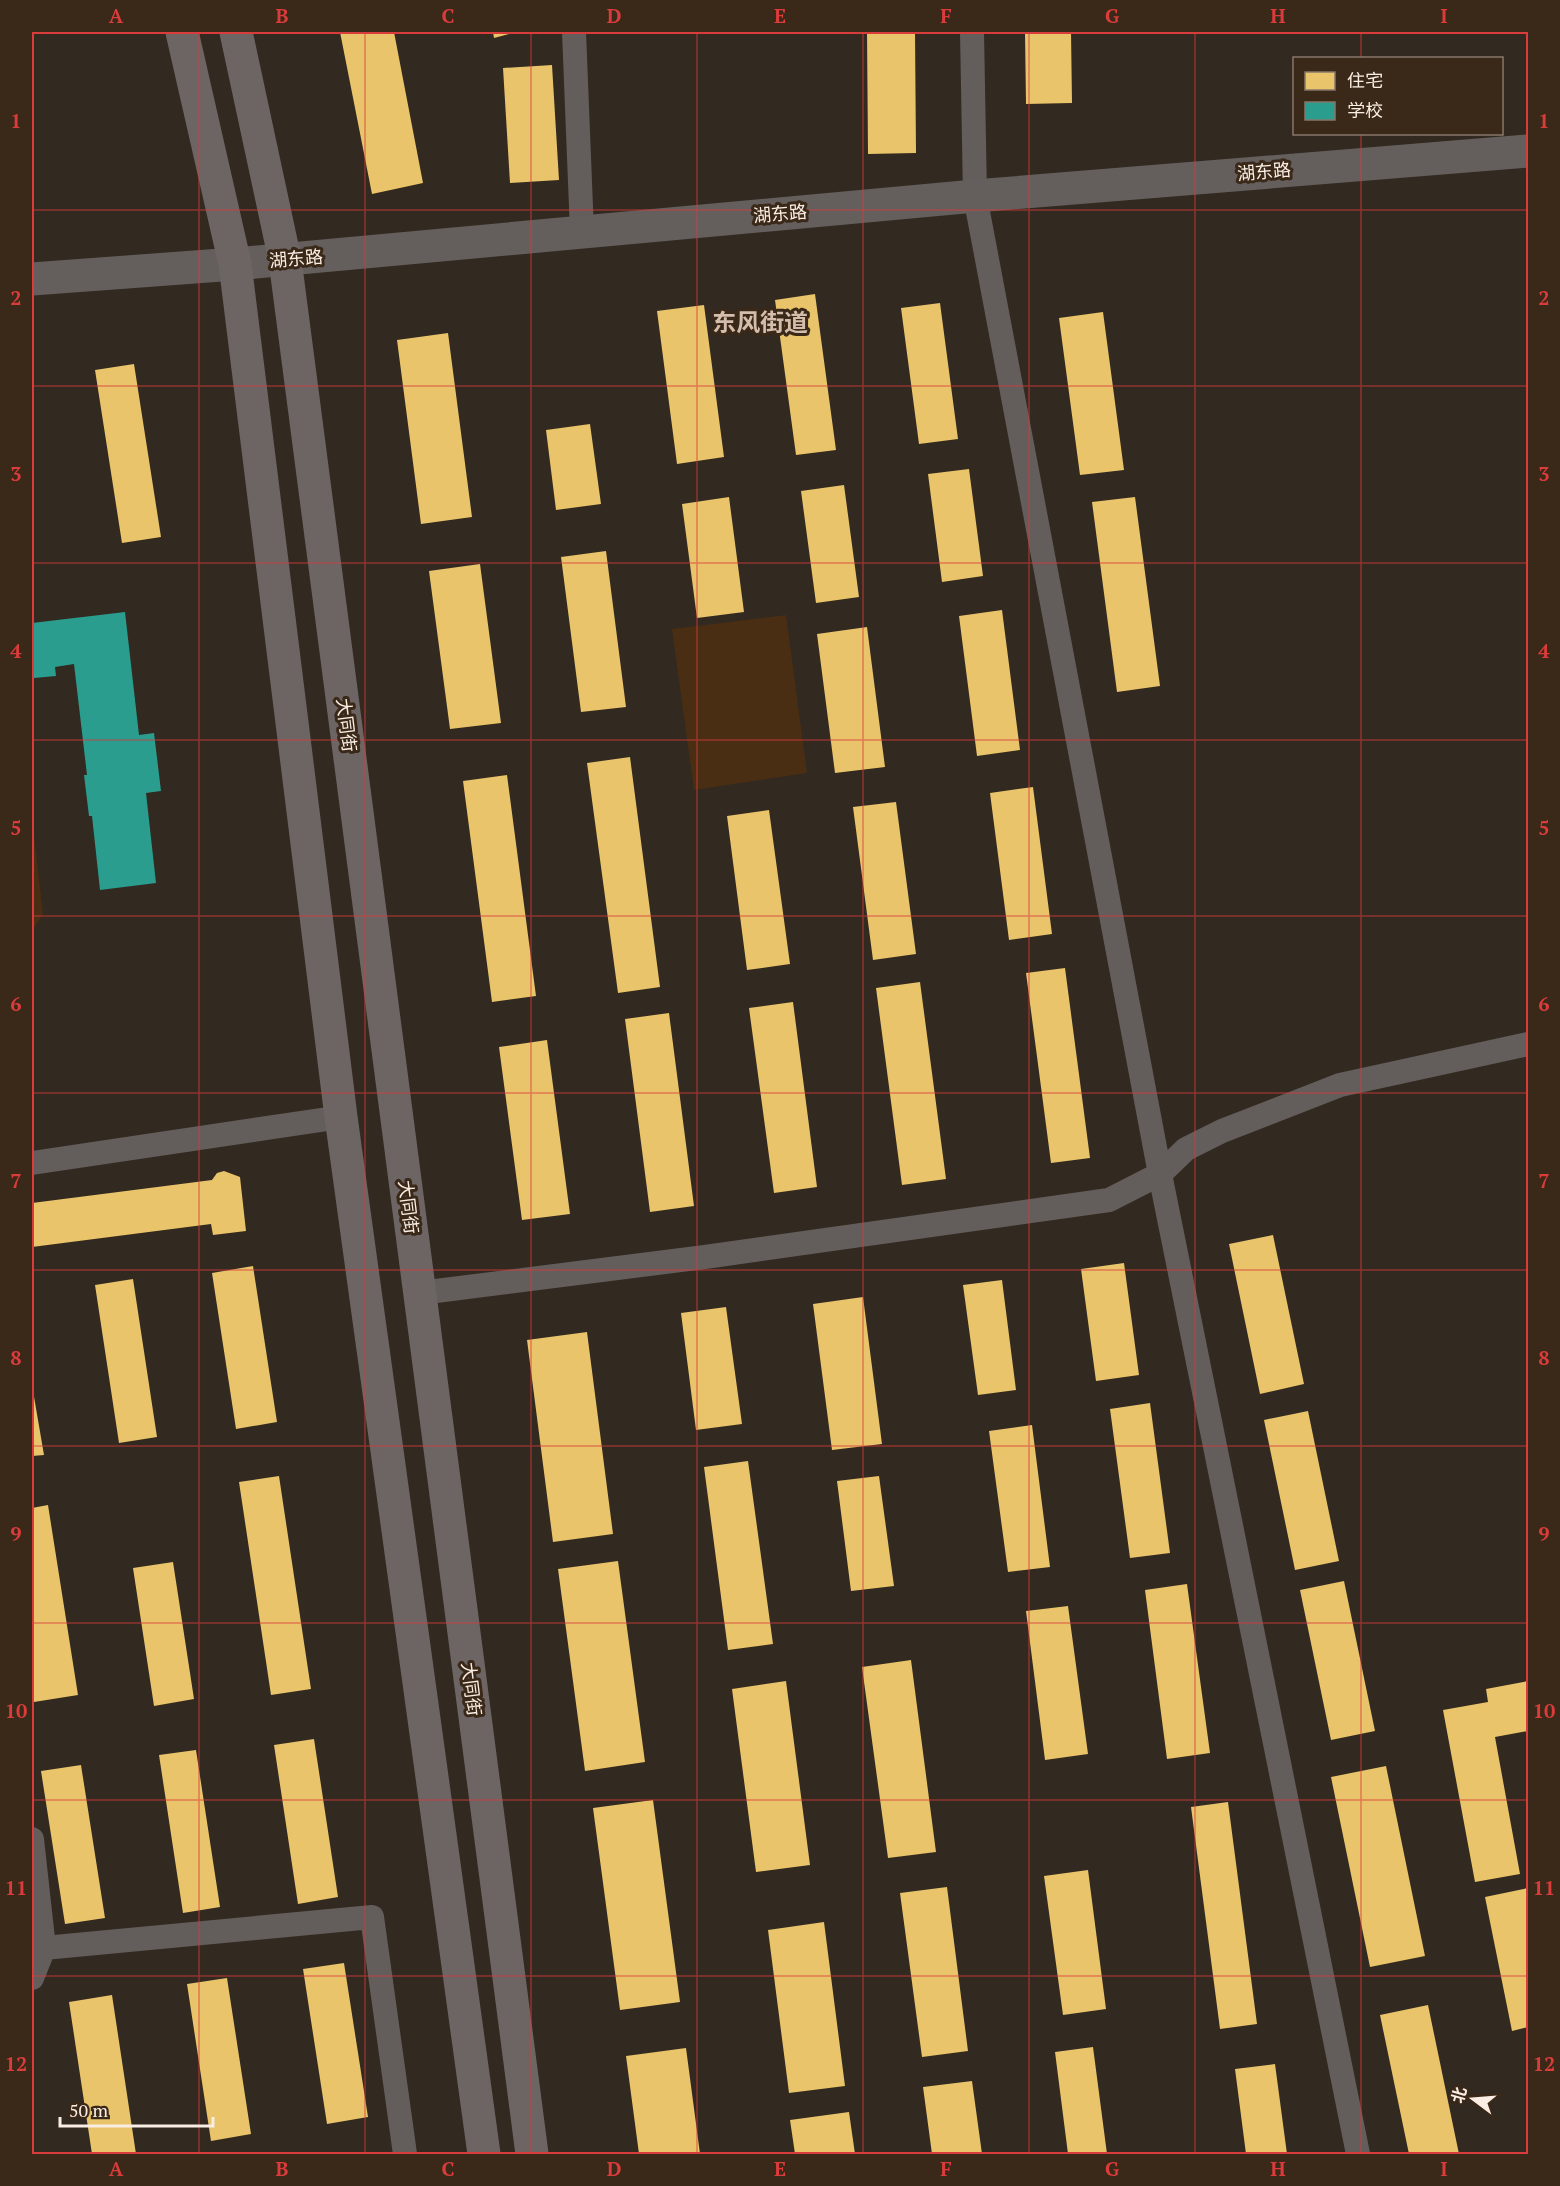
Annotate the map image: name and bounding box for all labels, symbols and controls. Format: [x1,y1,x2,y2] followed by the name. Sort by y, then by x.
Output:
[109,2,124,29] text: A
[276,2,289,29] text: B
[441,2,455,29] text: C
[607,2,621,29] text: D
[774,2,786,29] text: E
[940,2,952,29] text: F
[1105,2,1119,29] text: G
[1270,2,1286,29] text: H
[1440,2,1448,29] text: I
[1293,57,1503,135] legend
[1347,68,1383,92] text: 住宅
[1347,98,1383,122] text: 学校
[10,107,22,134] text: 1
[1538,107,1550,134] text: 1
[1236,157,1292,185] street label: 湖东路
[752,199,808,227] street label: 湖东路
[268,244,324,272] street label: 湖东路
[10,284,22,311] text: 2
[1538,284,1550,311] text: 2
[712,306,808,338] district label: 东风街道
[10,460,22,487] text: 3
[1538,460,1550,487] text: 3
[10,637,22,664] text: 4
[1538,637,1550,664] text: 4
[332,697,362,753] street label: 大同街
[10,814,22,841] text: 5
[1538,814,1550,841] text: 5
[10,990,22,1017] text: 6
[1538,990,1550,1017] text: 6
[10,1167,22,1194] text: 7
[1538,1167,1550,1194] text: 7
[394,1179,424,1235] street label: 大同街
[10,1344,22,1371] text: 8
[1538,1344,1550,1371] text: 8
[10,1520,22,1547] text: 9
[1538,1520,1550,1547] text: 9
[457,1661,487,1717] street label: 大同街
[5,1697,27,1724] text: 10
[1533,1697,1555,1724] text: 10
[5,1874,27,1901] text: 11
[1533,1874,1555,1901] text: 11
[5,2050,27,2077] text: 12
[1533,2050,1555,2077] text: 12
[1443,2069,1503,2129] north arrow
[1446,2084,1471,2106] text: 北
[60,2090,213,2128] scale bar
[69,2098,109,2122] text: 50 m
[109,2155,124,2182] text: A
[276,2155,289,2182] text: B
[441,2155,455,2182] text: C
[607,2155,621,2182] text: D
[774,2155,786,2182] text: E
[940,2155,952,2182] text: F
[1105,2155,1119,2182] text: G
[1270,2155,1286,2182] text: H
[1440,2155,1448,2182] text: I

